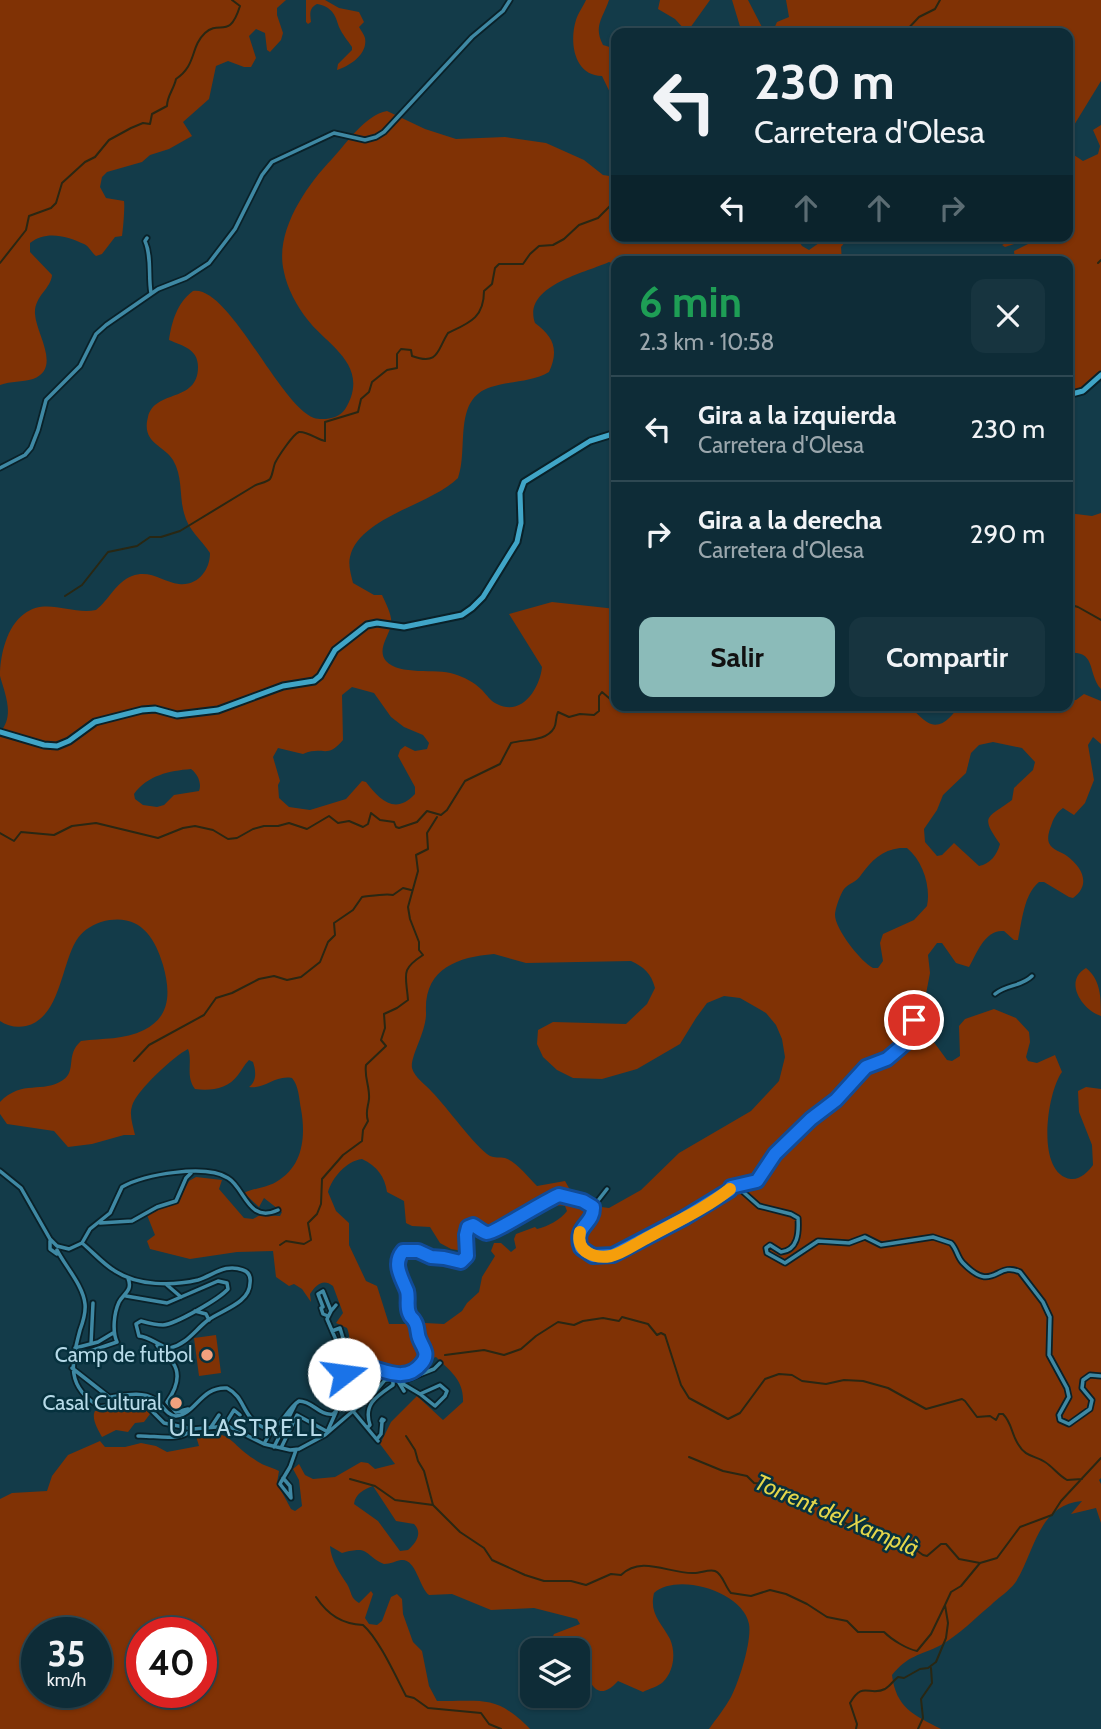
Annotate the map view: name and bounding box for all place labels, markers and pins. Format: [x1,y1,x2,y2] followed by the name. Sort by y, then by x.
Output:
[884,990,944,1050] pin
[55,1342,193,1367] place label: Camp de futbol
[199,1347,215,1363] marker: Camp de futbol
[42,1390,162,1415] place label: Casal Cultural
[168,1395,184,1411] marker: Casal Cultural

